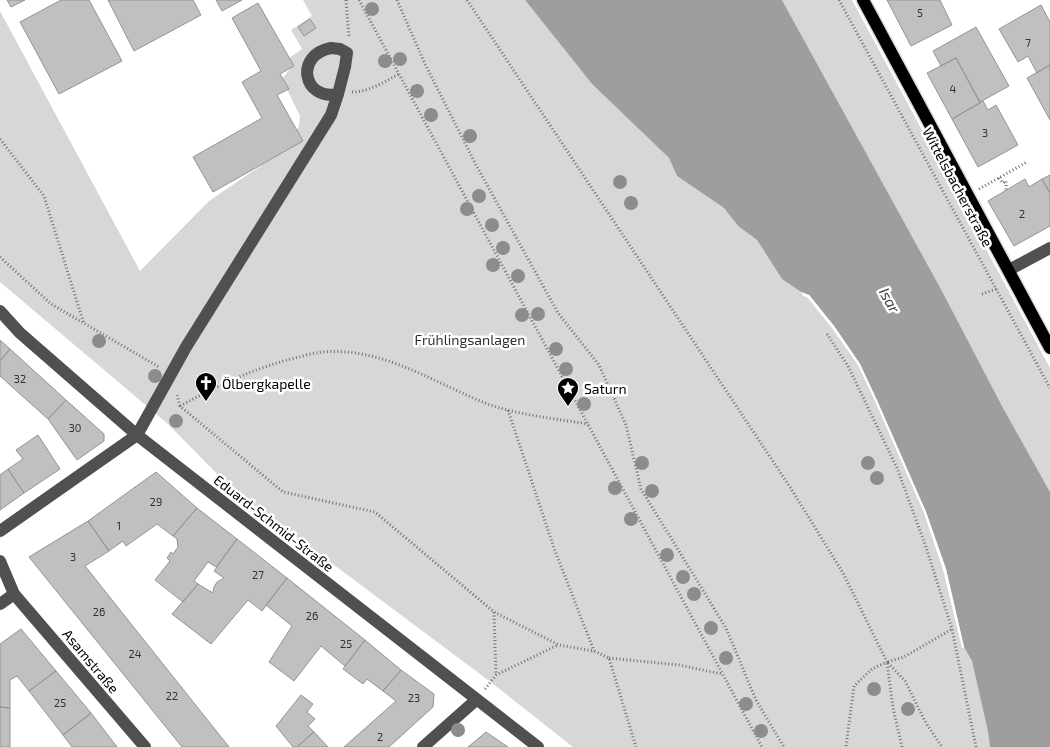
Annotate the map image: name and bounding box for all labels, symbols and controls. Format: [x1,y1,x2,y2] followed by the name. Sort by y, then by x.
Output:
[917,6,923,19] house number: 5
[1025,36,1031,49] house number: 7
[950,82,957,95] house number: 4
[919,124,997,250] street label: Wittelsbacherstraße
[982,126,988,139] house number: 3
[1019,207,1025,220] house number: 2
[876,284,905,317] water label: Isar
[415,331,525,348] park label: Frühlingsanlagen
[194,371,218,402] church icon: Ölbergkapelle
[14,372,26,385] house number: 32
[222,375,311,392] place label: Ölbergkapelle
[556,376,580,407] place icon: Saturn
[584,380,627,397] place label: Saturn
[69,421,81,434] house number: 30
[211,471,337,575] street label: Eduard-Schmid-Straße
[150,495,162,508] house number: 29
[117,519,121,532] house number: 1
[70,550,76,563] house number: 3
[252,568,264,581] house number: 27
[93,605,105,618] house number: 26
[306,609,318,622] house number: 26
[59,625,123,697] street label: Asamstraße
[340,637,352,650] house number: 25
[129,647,142,660] house number: 24
[166,689,178,702] house number: 22
[408,691,420,704] house number: 23
[54,696,66,709] house number: 25
[377,730,383,743] house number: 2

